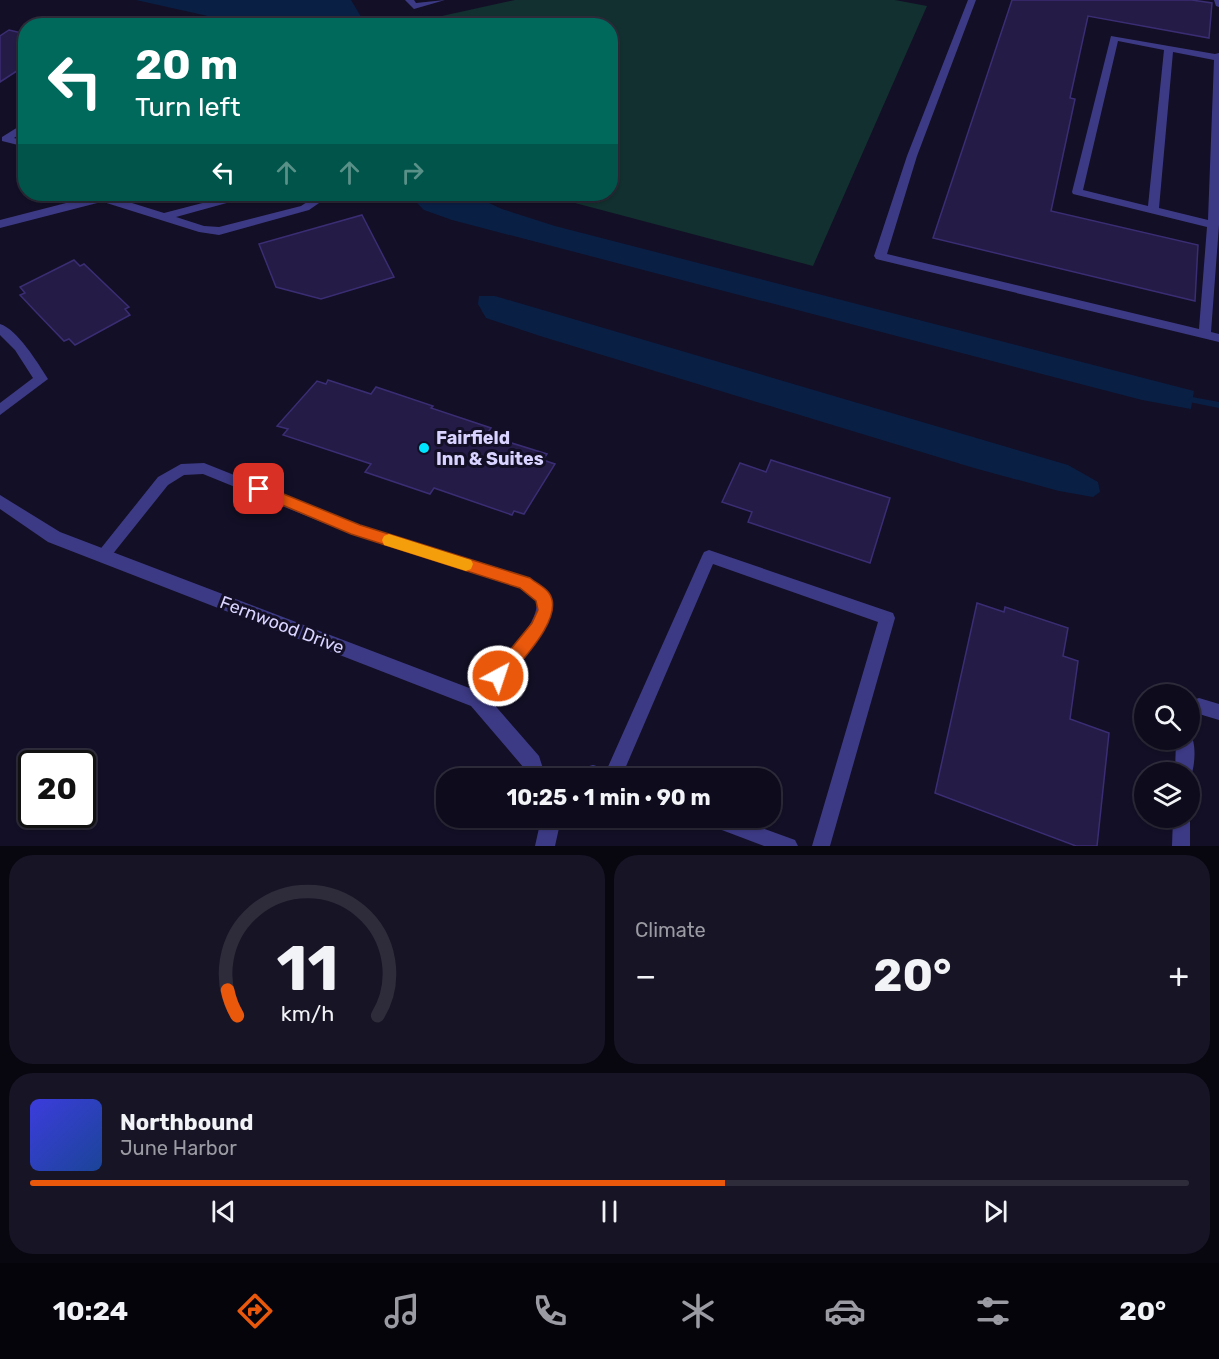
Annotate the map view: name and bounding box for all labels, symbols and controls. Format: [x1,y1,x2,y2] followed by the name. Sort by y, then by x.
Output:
[135,40,238,90] text: 20 m
[36,42,114,120] icon: left
[135,91,240,123] text: Turn left
[207,156,240,189] icon: left
[270,156,303,189] icon: ahead
[333,156,366,189] icon: ahead
[396,156,429,189] icon: right
[436,427,544,470] place label: Fairfield Inn & Suites
[417,441,431,455] marker: Fairfield Inn & Suites
[233,463,284,514] pin
[242,472,275,505] icon: arrive
[217,591,347,659] street label: Fernwood Drive
[466,644,530,708] position arrow
[1134,684,1200,828] map controls
[1134,684,1200,750] button: search
[18,750,96,828] speed limit sign: 20
[1134,762,1200,828] button: layers
[506,784,711,811] text: 10:25 · 1 min · 90 m
[635,918,706,942] text: Climate
[276,932,338,1006] text: 11
[873,949,952,1002] text: 20°
[635,956,656,995] text: −
[1168,956,1189,995] text: +
[280,1002,334,1027] text: km/h
[120,1109,253,1136] text: Northbound
[120,1136,237,1160] text: June Harbor
[207,1195,240,1228] icon: previous
[593,1195,626,1228] icon: pause
[979,1195,1012,1228] icon: next
[234,1290,276,1332] icon: directions
[381,1290,423,1332] icon: music
[529,1290,571,1332] icon: phone
[677,1290,719,1332] icon: climate
[824,1290,866,1332] icon: car
[972,1290,1014,1332] icon: filters
[53,1295,128,1327] text: 10:24
[1119,1295,1166,1327] text: 20°

